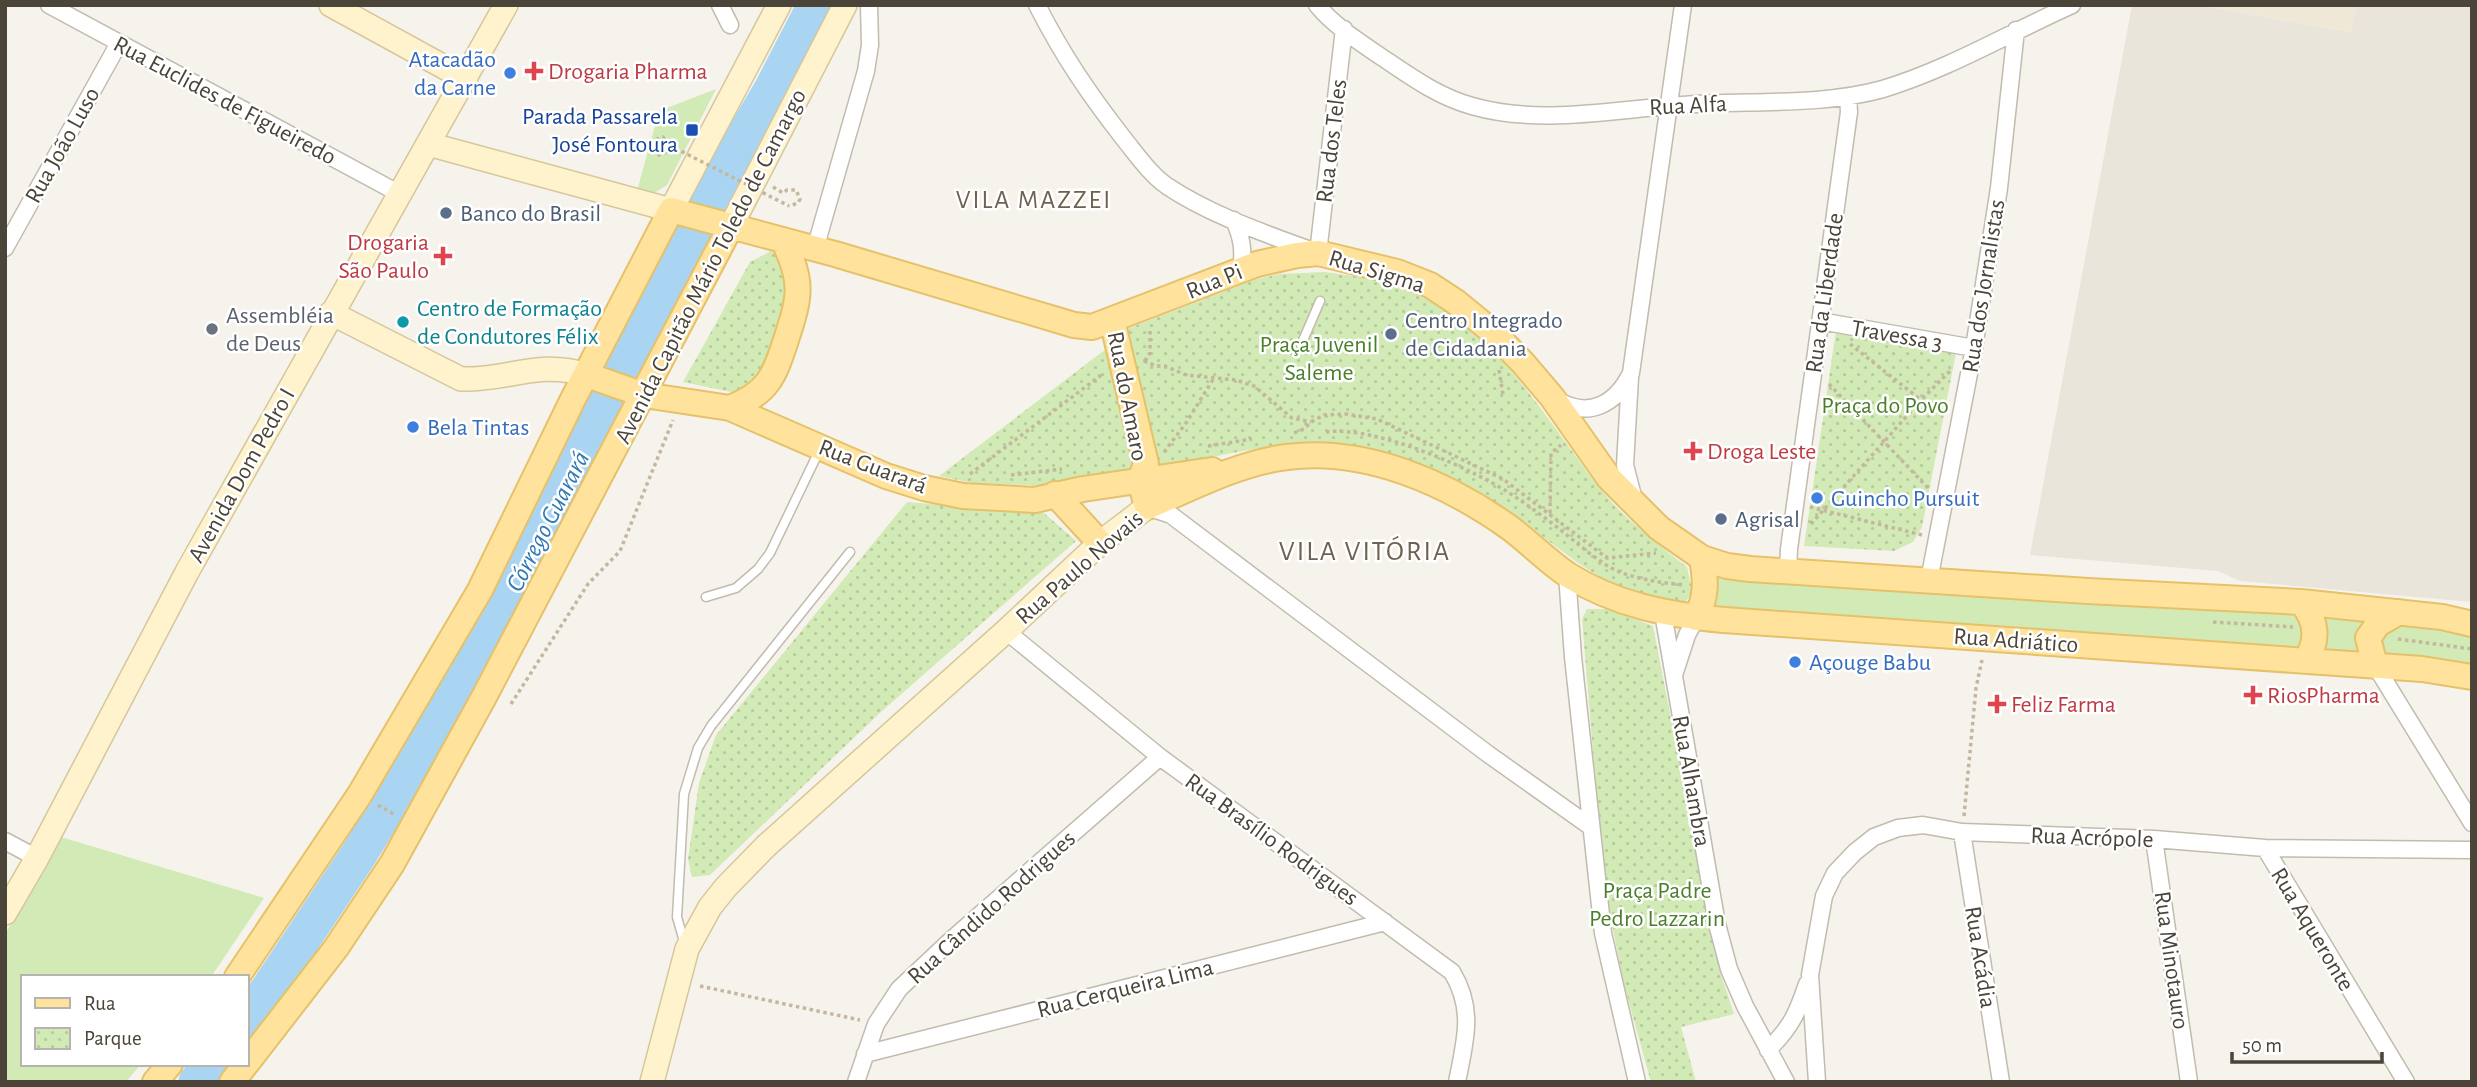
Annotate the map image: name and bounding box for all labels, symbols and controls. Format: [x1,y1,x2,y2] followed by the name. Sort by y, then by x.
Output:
[109,32,340,170] street label: Rua Euclides de Figueiredo
[409,48,496,100] place label: Atacadão da Carne
[548,60,708,84] place label: Drogaria Pharma
[526,63,542,79] marker: Drogaria Pharma
[502,65,518,81] marker: Atacadão da Carne
[1313,78,1351,204] street label: Rua dos Teles
[21,83,105,208] street label: Rua João Luso
[611,85,811,447] street label: Avenida Capitão Mário Toledo de Camargo
[1648,92,1728,120] street label: Rua Alfa
[522,105,678,157] place label: Parada Passarela José Fontoura
[684,122,700,138] marker: Parada Passarela José Fontoura
[956,187,1112,213] district label: VILA MAZZEI
[1958,198,2010,375] street label: Rua dos Jornalistas
[460,202,601,226] place label: Banco do Brasil
[438,205,454,221] marker: Banco do Brasil
[1802,211,1848,375] street label: Rua da Liberdade
[338,231,429,283] place label: Drogaria São Paulo
[1326,246,1428,298] street label: Rua Sigma
[435,248,451,264] marker: Drogaria São Paulo
[1183,260,1246,304] street label: Rua Pi
[417,297,602,349] place label: Centro de Formação de Condutores Félix
[226,304,334,356] place label: Assembléia de Deus
[1405,309,1563,361] place label: Centro Integrado de Cidadania
[395,314,411,330] marker: Centro de Formação de Condutores Félix
[1849,316,1944,356] street label: Travessa 3
[204,321,220,337] marker: Assembléia de Deus
[1383,326,1399,342] marker: Centro Integrado de Cidadania
[1103,329,1151,463] street label: Rua do Amaro
[1260,333,1378,385] park label: Praça Juvenil Saleme
[184,384,300,567] street label: Avenida Dom Pedro I
[1821,394,1949,418] park label: Praça do Povo
[427,416,529,440] place label: Bela Tintas
[405,419,421,435] marker: Bela Tintas
[815,435,930,499] street label: Rua Guarará
[1707,440,1816,464] place label: Droga Leste
[1685,443,1701,459] marker: Droga Leste
[501,447,594,596] water label: Córrego Guarará
[1831,487,1980,511] place label: Guincho Pursuit
[1809,490,1825,506] marker: Guincho Pursuit
[1011,506,1148,629] street label: Rua Paulo Novais
[1735,508,1800,532] place label: Agrisal
[1713,511,1729,527] marker: Agrisal
[1279,535,1451,566] district label: VILA VITÓRIA
[1953,625,2079,657] street label: Rua Adriático
[1809,651,1931,675] place label: Açouge Babu
[1787,654,1803,670] marker: Açouge Babu
[2267,684,2380,708] place label: RiosPharma
[2245,687,2261,703] marker: RiosPharma
[2011,693,2116,717] place label: Feliz Farma
[1989,696,2005,712] marker: Feliz Farma
[1668,714,1714,849] street label: Rua Alhambra
[1180,769,1362,911] street label: Rua Brasílio Rodrigues
[2030,824,2154,852] street label: Rua Acrópole
[903,826,1080,989] street label: Rua Cândido Rodrigues
[2266,864,2358,995] street label: Rua Aqueronte
[1589,879,1725,931] park label: Praça Padre Pedro Lazzarin
[2149,889,2193,1031] street label: Rua Minotauro
[1960,904,2000,1010] street label: Rua Acádia
[1035,955,1216,1022] street label: Rua Cerqueira Lima
[21,975,248,1066] legend
[84,993,116,1014] text: Rua
[2232,1020,2382,1064] scale bar
[84,1028,142,1049] text: Parque
[2242,1035,2282,1056] text: 50 m

